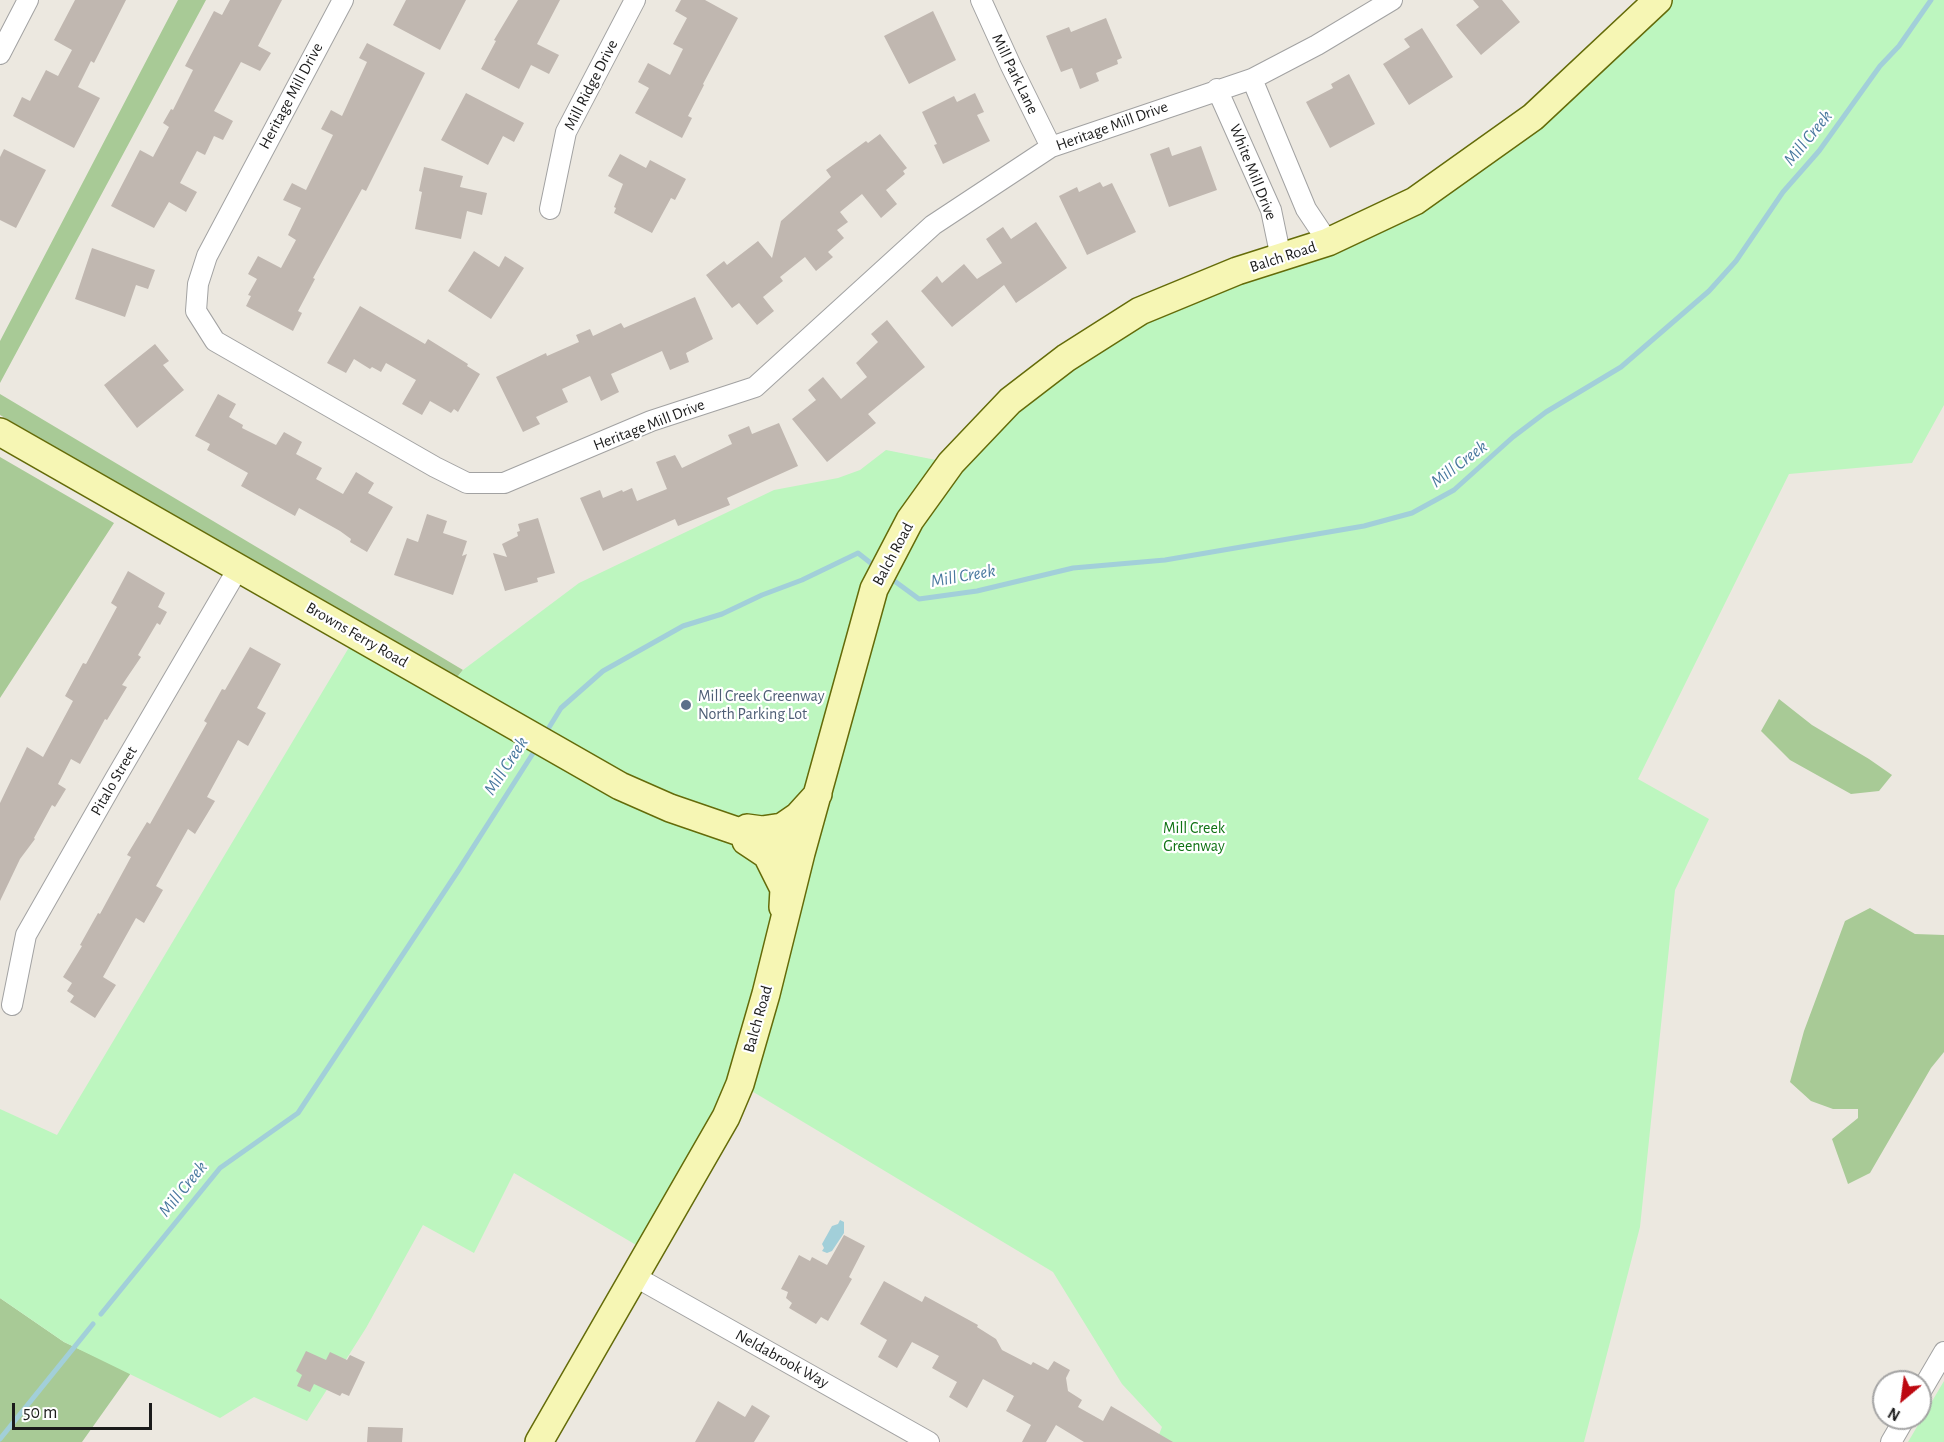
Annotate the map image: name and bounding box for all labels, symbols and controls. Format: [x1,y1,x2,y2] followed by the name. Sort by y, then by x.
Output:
[987,31,1043,117] street label: Mill Park Lane
[560,36,622,134] street label: Mill Ridge Drive
[255,40,327,152] street label: Heritage Mill Drive
[1053,97,1171,155] street label: Heritage Mill Drive
[1779,106,1837,170] water label: Mill Creek
[1225,121,1281,223] street label: White Mill Drive
[1247,237,1319,277] street label: Balch Road
[591,395,707,455] street label: Heritage Mill Drive
[1426,436,1492,492] water label: Mill Creek
[868,519,918,589] street label: Balch Road
[929,560,997,592] water label: Mill Creek
[303,598,411,672] street label: Browns Ferry Road
[698,686,825,724] place label: Mill Creek Greenway North Parking Lot
[679,698,693,712] marker: Mill Creek Greenway North Parking Lot
[479,733,533,799] water label: Mill Creek
[86,743,142,819] street label: Pitalo Street
[1163,818,1225,856] park label: Mill Creek Greenway
[739,983,777,1055] street label: Balch Road
[154,1157,212,1221] water label: Mill Creek
[732,1325,832,1393] street label: Neldabrook Way
[1872,1370,1932,1430] north arrow
[15,1391,154,1429] scale bar
[23,1404,57,1422] text: 50 m
[1885,1404,1903,1424] text: N

